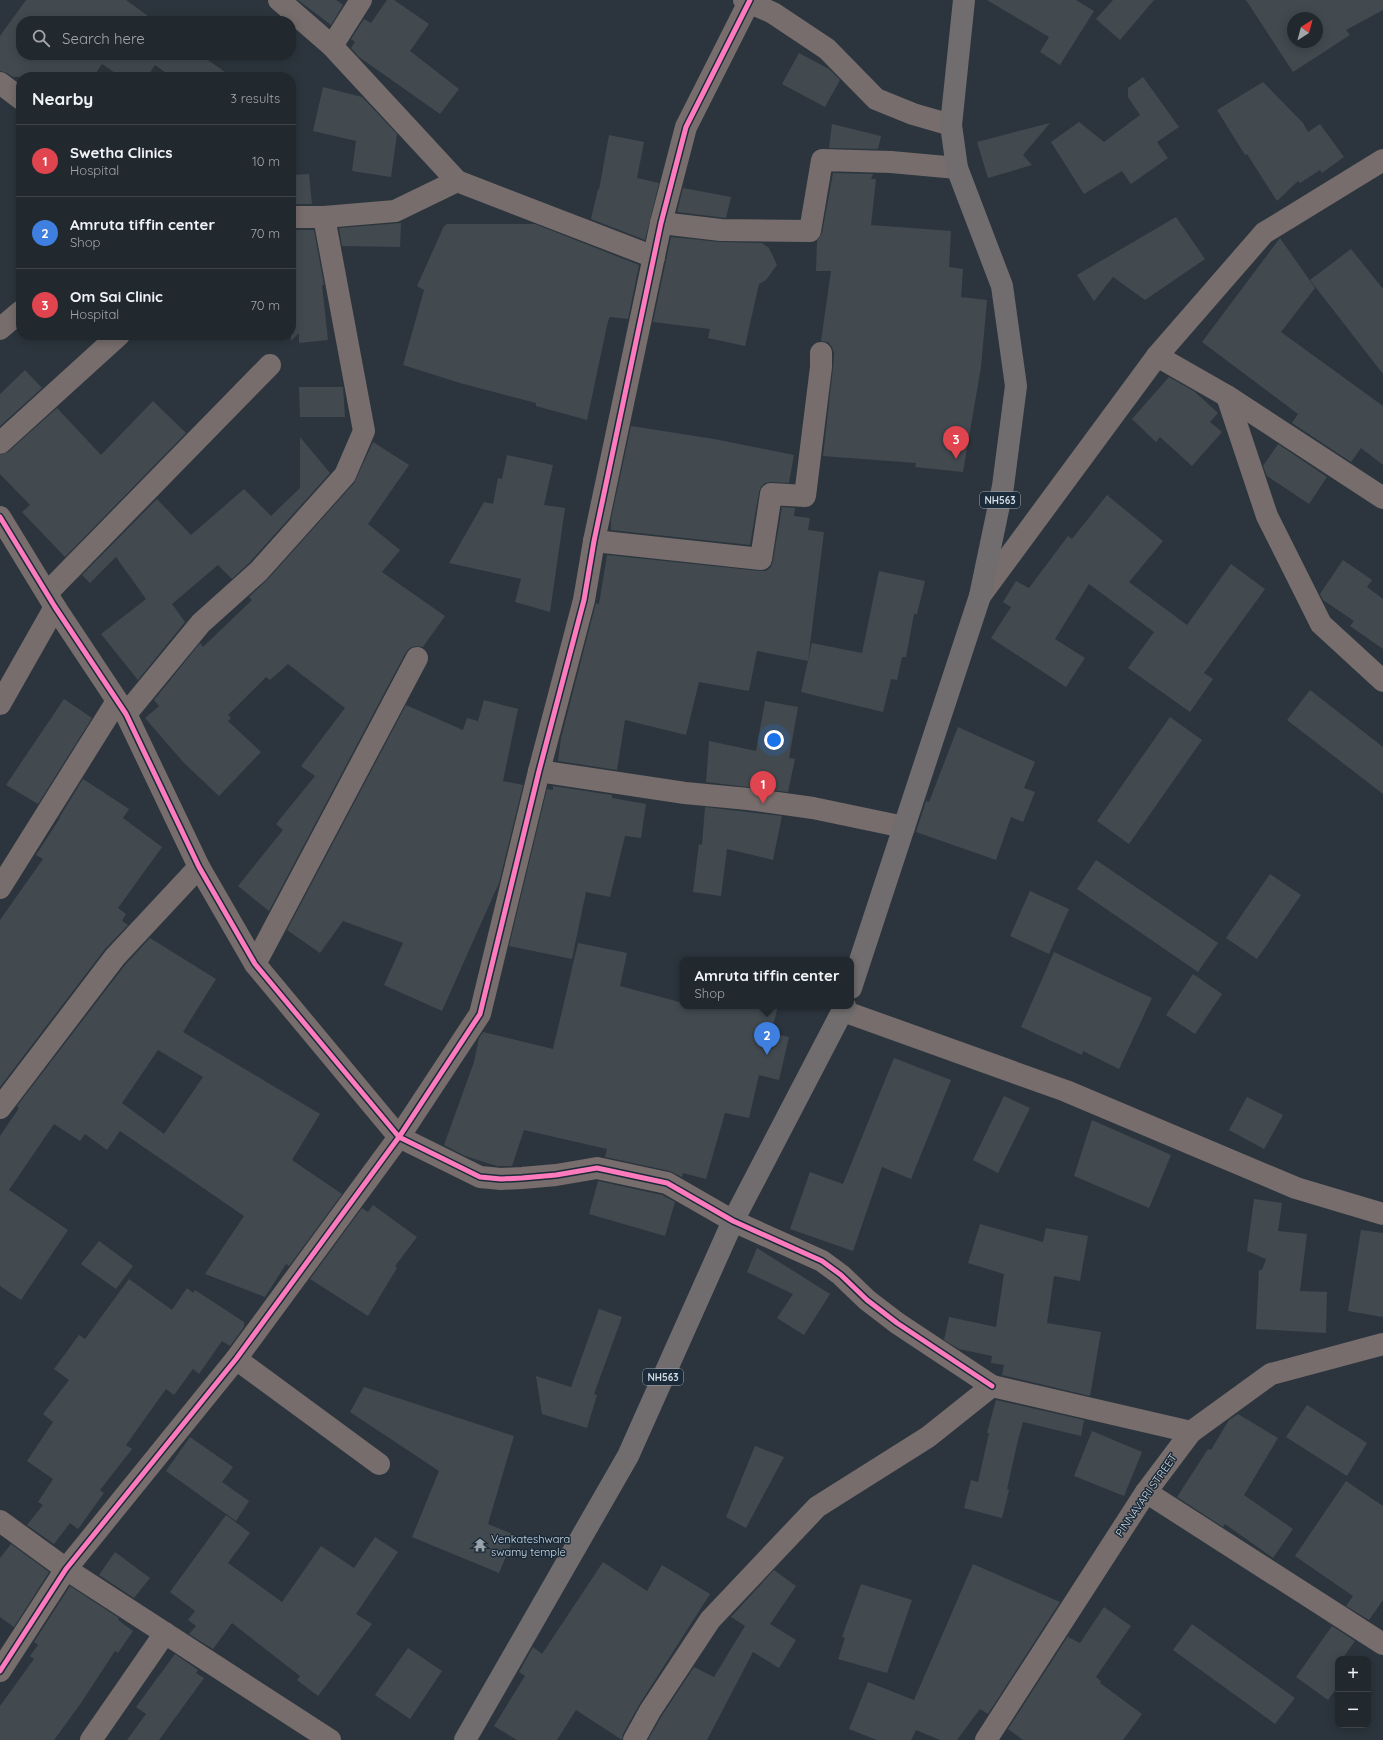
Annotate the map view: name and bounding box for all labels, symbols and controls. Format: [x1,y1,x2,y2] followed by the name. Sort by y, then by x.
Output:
[1287,12,1323,48] north arrow
[16,16,296,60] search box
[30,27,52,49] icon: search
[62,29,145,48] text: Search here
[32,88,93,109] text: Nearby
[230,90,280,106] text: 3 results
[70,143,172,162] text: Swetha Clinics
[42,153,48,169] text: 1
[252,153,280,169] text: 10 m
[70,162,119,178] text: Hospital
[70,215,215,234] text: Amruta tiffin center
[41,225,49,241] text: 2
[250,225,280,241] text: 70 m
[70,234,100,250] text: Shop
[70,287,163,306] text: Om Sai Clinic
[42,297,48,313] text: 3
[250,297,280,313] text: 70 m
[70,306,119,322] text: Hospital
[943,426,969,459] pin: 3
[980,492,1020,508] road number: NH563
[764,730,784,750] your location
[750,771,776,804] pin: 1
[680,957,854,1009] popup
[695,966,839,985] text: Amruta tiffin center
[695,985,725,1001] text: Shop
[754,1022,780,1055] pin: 2
[643,1369,683,1385] road number: NH563
[1112,1451,1180,1539] street label: PINNAVARI STREET
[491,1532,570,1559] place label: Venkateshwara swamy temple
[472,1537,488,1553] temple icon: Venkateshwara swamy temple
[1335,1656,1371,1728] map controls
[1335,1656,1371,1692] button: +
[1335,1692,1371,1728] button: −

